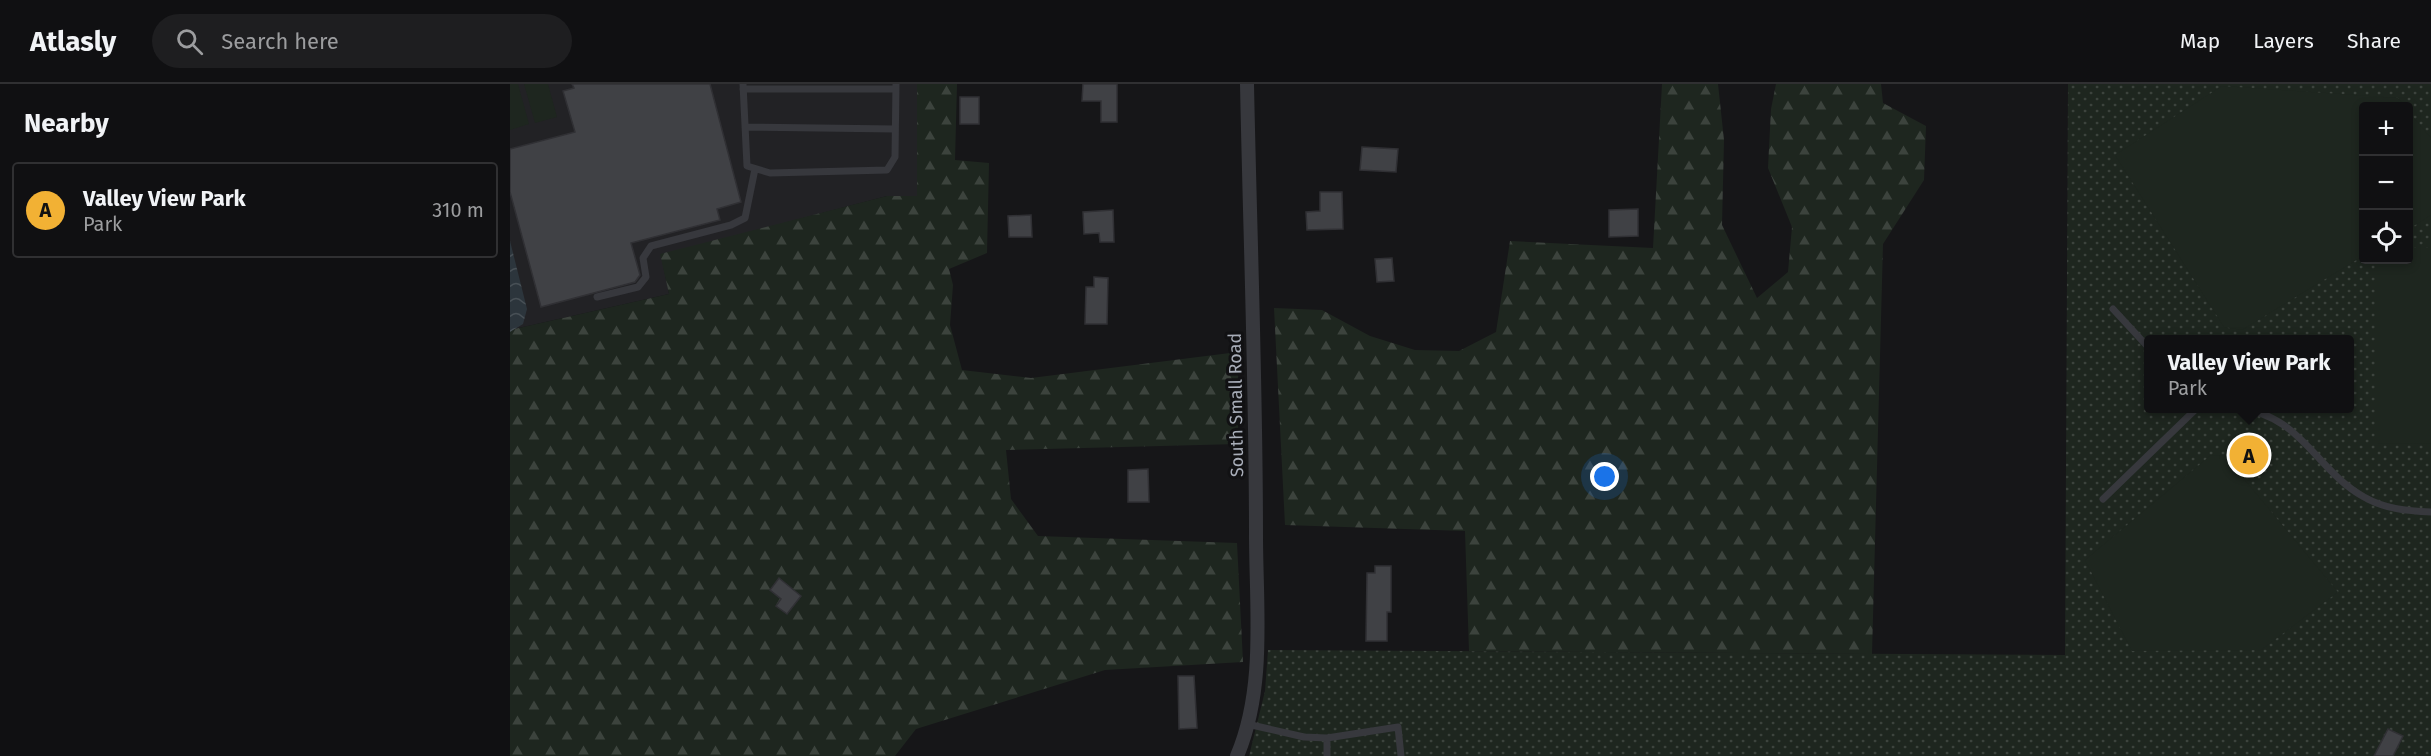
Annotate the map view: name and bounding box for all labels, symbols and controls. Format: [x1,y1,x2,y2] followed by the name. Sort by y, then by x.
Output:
[152,14,572,68] search box
[30,25,116,58] text: Atlasly
[173,25,206,58] icon: search
[221,28,339,55] text: Search here
[2180,28,2220,54] text: Map
[2253,28,2314,54] text: Layers
[2347,28,2401,54] text: Share
[2359,102,2413,264] map controls
[2359,102,2413,156] button: +
[24,108,109,139] text: Nearby
[2359,156,2413,210] button: −
[83,185,246,212] text: Valley View Park
[40,198,51,222] text: A
[432,198,484,222] text: 310 m
[2359,210,2413,264] button: locate
[83,212,122,236] text: Park
[1224,333,1248,477] street label: South Small Road
[2144,335,2354,413] popup
[2168,349,2330,376] text: Valley View Park
[2168,376,2207,400] text: Park
[2230,432,2268,478] pin: A
[1590,462,1619,491] your location

